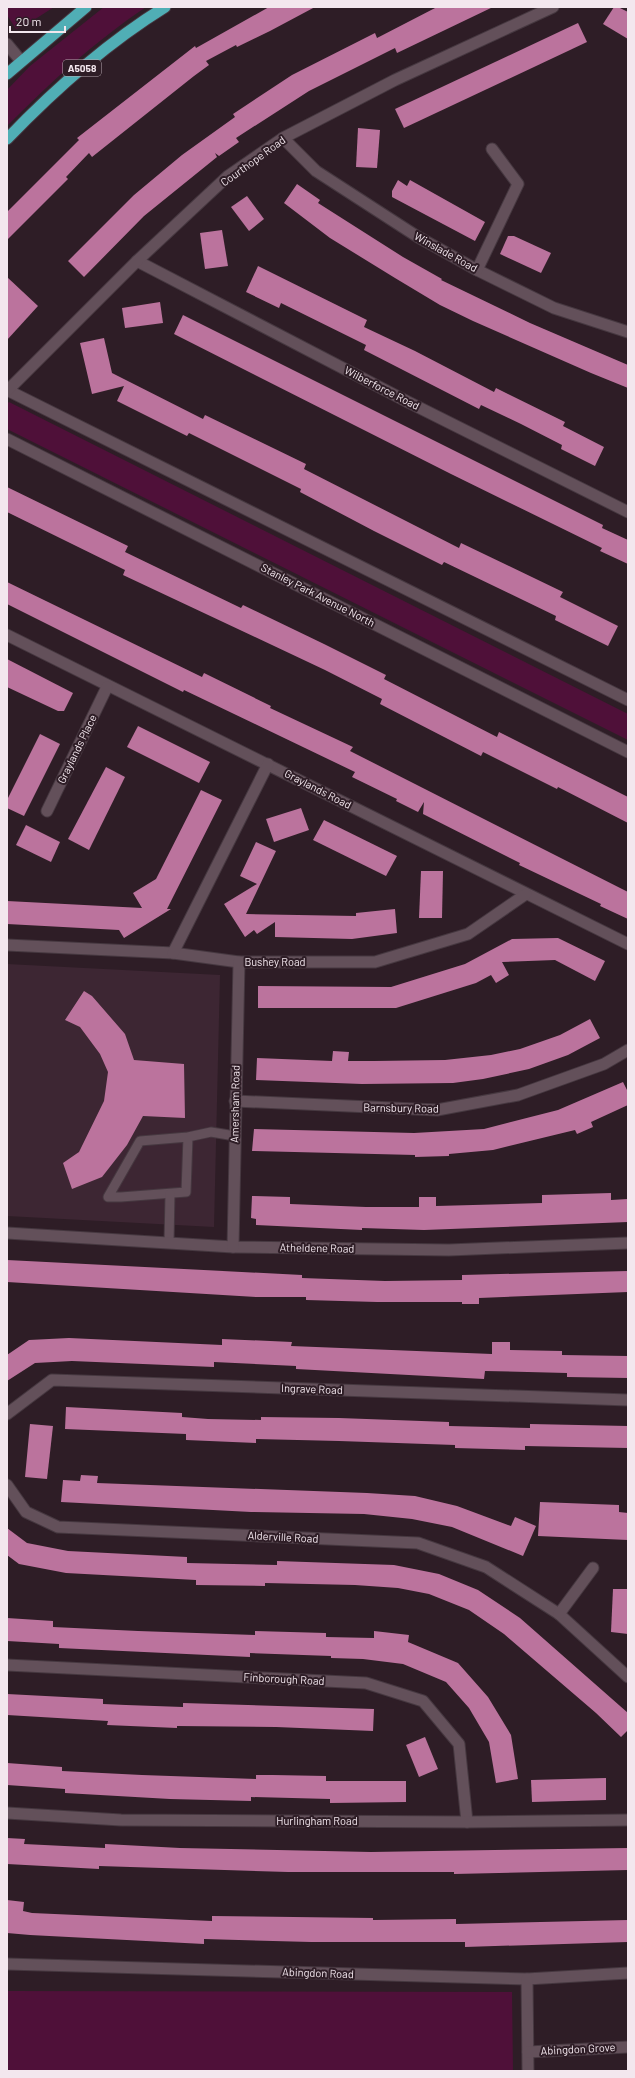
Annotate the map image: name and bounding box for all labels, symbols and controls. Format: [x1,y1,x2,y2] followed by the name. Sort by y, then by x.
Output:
[10,8,65,34] scale bar
[16,14,42,28] text: 20 m
[63,60,101,76] road number: A5058
[218,133,288,188] street label: Courthope Road
[412,229,480,274] street label: Winslade Road
[343,363,422,412] street label: Wilberforce Road
[259,560,377,629] street label: Stanley Park Avenue North
[54,712,99,785] street label: Graylands Place
[283,766,354,811] street label: Graylands Road
[244,955,306,968] street label: Bushey Road
[227,1065,242,1143] street label: Amersham Road
[363,1100,439,1115] street label: Barnsbury Road
[279,1240,355,1255] street label: Atheldene Road
[281,1381,343,1396] street label: Ingrave Road
[247,1528,319,1545] street label: Alderville Road
[243,1670,325,1687] street label: Finborough Road
[276,1814,358,1827] street label: Hurlingham Road
[282,1965,354,1980] street label: Abingdon Road
[540,2040,616,2057] street label: Abingdon Grove

